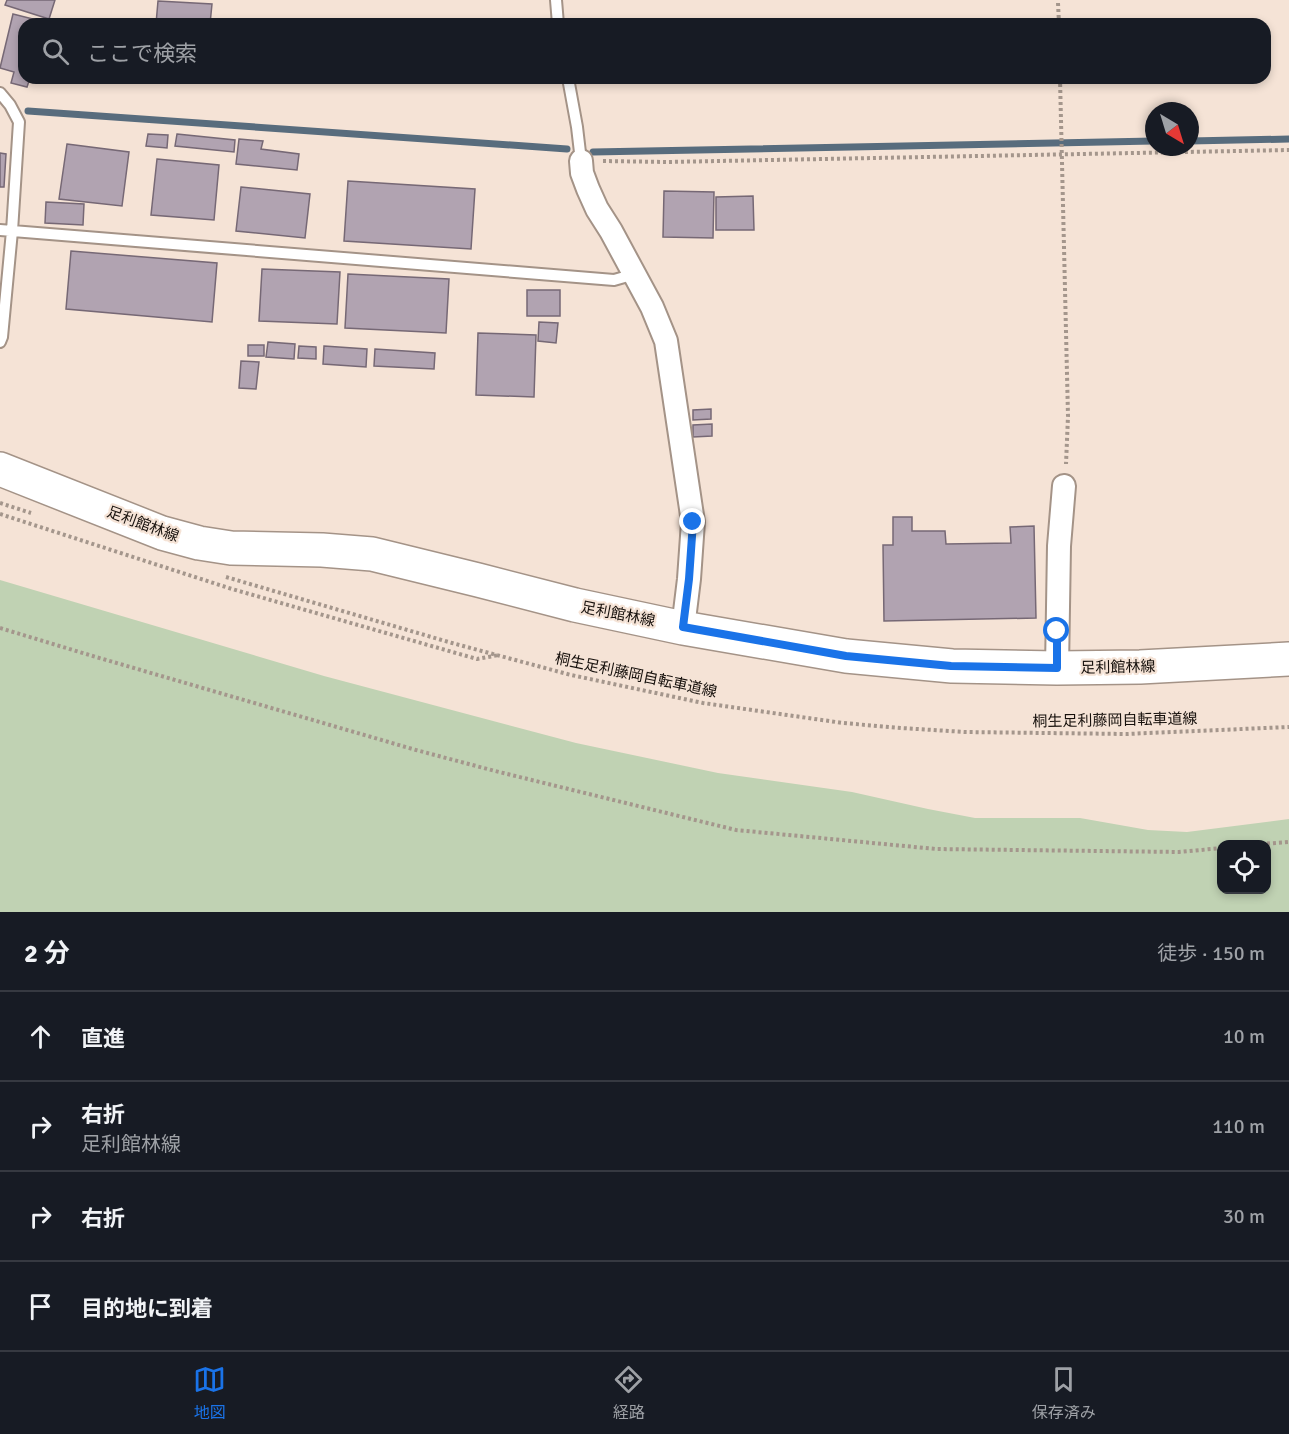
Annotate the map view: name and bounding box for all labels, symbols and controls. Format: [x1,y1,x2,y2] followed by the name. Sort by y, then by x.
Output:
[18,18,1271,84] search box
[39,35,72,68] icon: search
[87,40,197,67] text: ここで検索
[1145,102,1199,156] north arrow
[105,503,181,545] street label: 足利館林線
[679,508,705,534] route end
[579,598,657,630] street label: 足利館林線
[1043,617,1069,643] route start
[553,649,719,701] street label: 桐生足利藤岡自転車道線
[1080,657,1156,677] street label: 足利館林線
[1032,710,1198,730] street label: 桐生足利藤岡自転車道線
[1217,840,1271,894] map controls
[1217,840,1271,894] button: locate
[24,938,70,970] text: 2 分
[1157,941,1265,966] text: 徒歩 · 150 m
[24,1020,57,1053] icon: ahead
[1223,1024,1265,1049] text: 10 m
[81,1025,125,1052] text: 直進
[81,1101,125,1128] text: 右折
[24,1110,57,1143] icon: right
[1212,1114,1265,1139] text: 110 m
[81,1132,181,1157] text: 足利館林線
[24,1200,57,1233] icon: right
[1223,1204,1265,1229] text: 30 m
[81,1205,125,1232] text: 右折
[24,1290,57,1323] icon: arrive
[81,1295,213,1322] text: 目的地に到着
[193,1363,226,1423] tab: 地図
[612,1363,645,1423] tab: 経路
[1032,1363,1096,1423] tab: 保存済み

